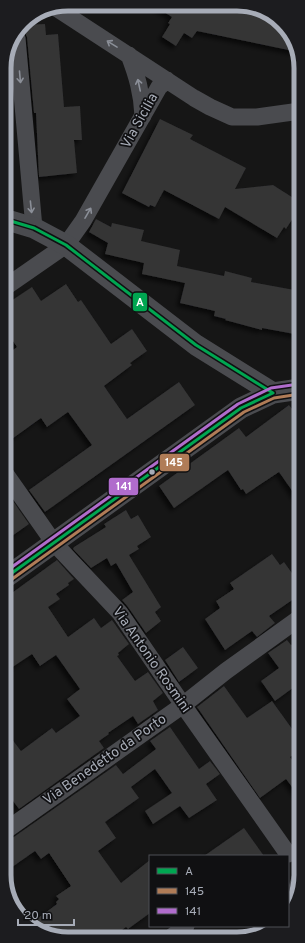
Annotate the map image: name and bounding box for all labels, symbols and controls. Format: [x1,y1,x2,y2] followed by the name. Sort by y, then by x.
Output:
[106,39,117,48] one-way arrow
[16,70,24,83] one-way arrow
[135,79,143,92] one-way arrow
[118,90,162,152] street label: Via Sicilia
[28,200,35,213] one-way arrow
[84,207,92,219] one-way arrow
[132,292,148,312] line badge: A
[136,296,144,310] text: A
[159,453,190,472] line badge: 145
[165,456,183,470] text: 145
[147,467,157,477] unlabelled marker
[108,477,139,496] line badge: 141
[116,480,132,494] text: 141
[108,604,194,716] street label: Via Antonio Rosmini
[40,711,170,809] street label: Via Benedetto da Porto
[149,855,289,927] legend
[185,864,193,880] text: A
[185,884,204,900] text: 145
[18,901,74,927] scale bar
[185,904,201,920] text: 141
[24,908,52,924] text: 20 m

